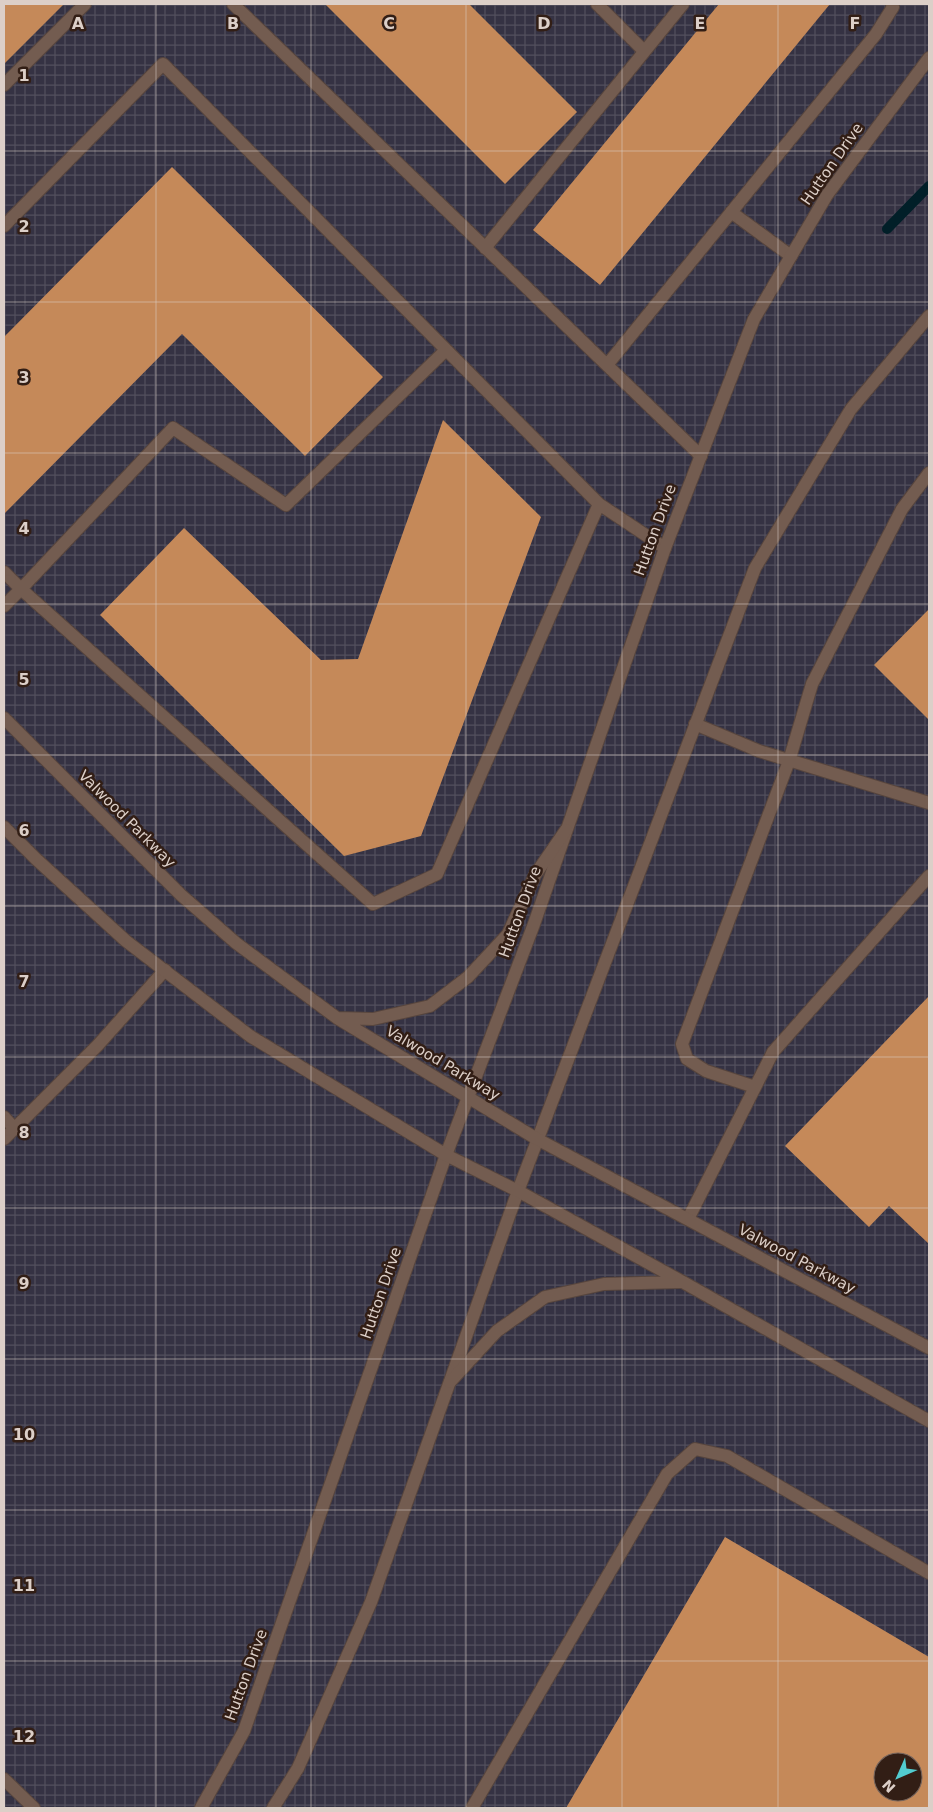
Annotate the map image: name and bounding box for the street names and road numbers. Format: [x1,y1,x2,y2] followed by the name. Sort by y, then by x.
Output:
[797,120,867,208] street label: Hutton Drive
[630,482,680,578] street label: Hutton Drive
[75,767,179,871] street label: Valwood Parkway
[495,864,545,960] street label: Hutton Drive
[383,1022,504,1104] street label: Valwood Parkway
[735,1221,859,1298] street label: Valwood Parkway
[357,1245,405,1341] street label: Hutton Drive
[221,1627,271,1723] street label: Hutton Drive

